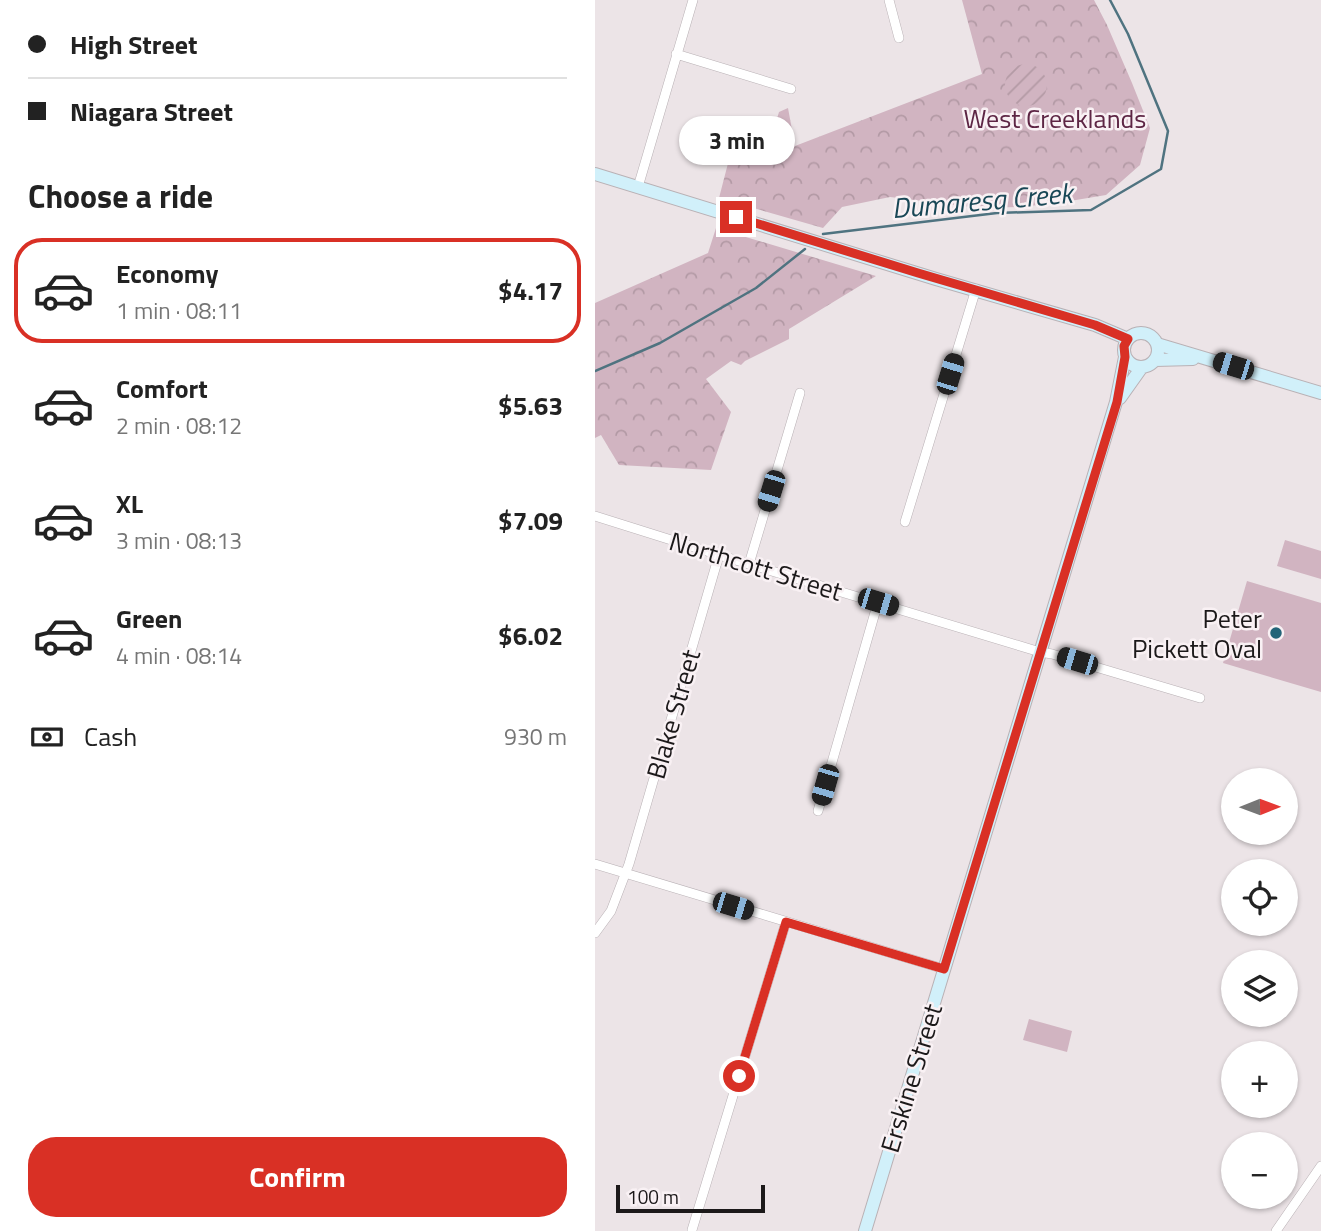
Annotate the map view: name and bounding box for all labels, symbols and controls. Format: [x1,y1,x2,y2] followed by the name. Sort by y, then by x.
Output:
[70,25,197,64] text: High Street
[70,92,233,131] text: Niagara Street
[964,99,1146,138] park label: West Creeklands
[678,116,794,164] callout: 3 min
[709,123,765,158] text: 3 min
[890,170,1078,229] water label: Dumaresq Creek
[28,172,213,220] text: Choose a ride
[720,201,752,233] route end
[116,254,218,293] text: Economy
[32,259,95,322] icon: car
[498,271,563,310] text: $4.17
[116,293,242,328] text: 1 min · 08:11
[1210,350,1257,382] car
[934,351,967,397] car
[116,369,208,408] text: Comfort
[32,374,95,437] icon: car
[498,386,563,425] text: $5.63
[116,408,242,443] text: 2 min · 08:12
[755,468,788,514] car
[116,484,143,523] text: XL
[32,489,95,552] icon: car
[498,501,563,540] text: $7.09
[665,521,847,611] street label: Northcott Street
[116,523,242,558] text: 3 min · 08:13
[855,586,902,618] car
[116,599,182,638] text: Green
[1132,599,1262,668] place label: Peter Pickett Oval
[32,604,95,667] icon: car
[498,616,563,655] text: $6.02
[1268,625,1284,641] marker: Peter Pickett Oval
[116,638,242,673] text: 4 min · 08:14
[636,645,710,783] street label: Blake Street
[1054,645,1101,677] car
[84,717,137,756] text: Cash
[28,718,66,756] icon: cash
[504,719,567,754] text: 930 m
[810,762,841,808] car
[1221,768,1299,845] north arrow
[1221,768,1298,1209] map controls
[1221,859,1298,936] button: locate
[710,890,757,922] car
[1221,950,1298,1027] button: layers
[870,999,952,1157] street label: Erskine Street
[1221,1041,1298,1118] button: +
[723,1060,755,1092] route start
[1221,1132,1298,1209] button: −
[28,1137,567,1217] button: Confirm
[616,1182,765,1214] scale bar
[627,1182,679,1211] text: 100 m

